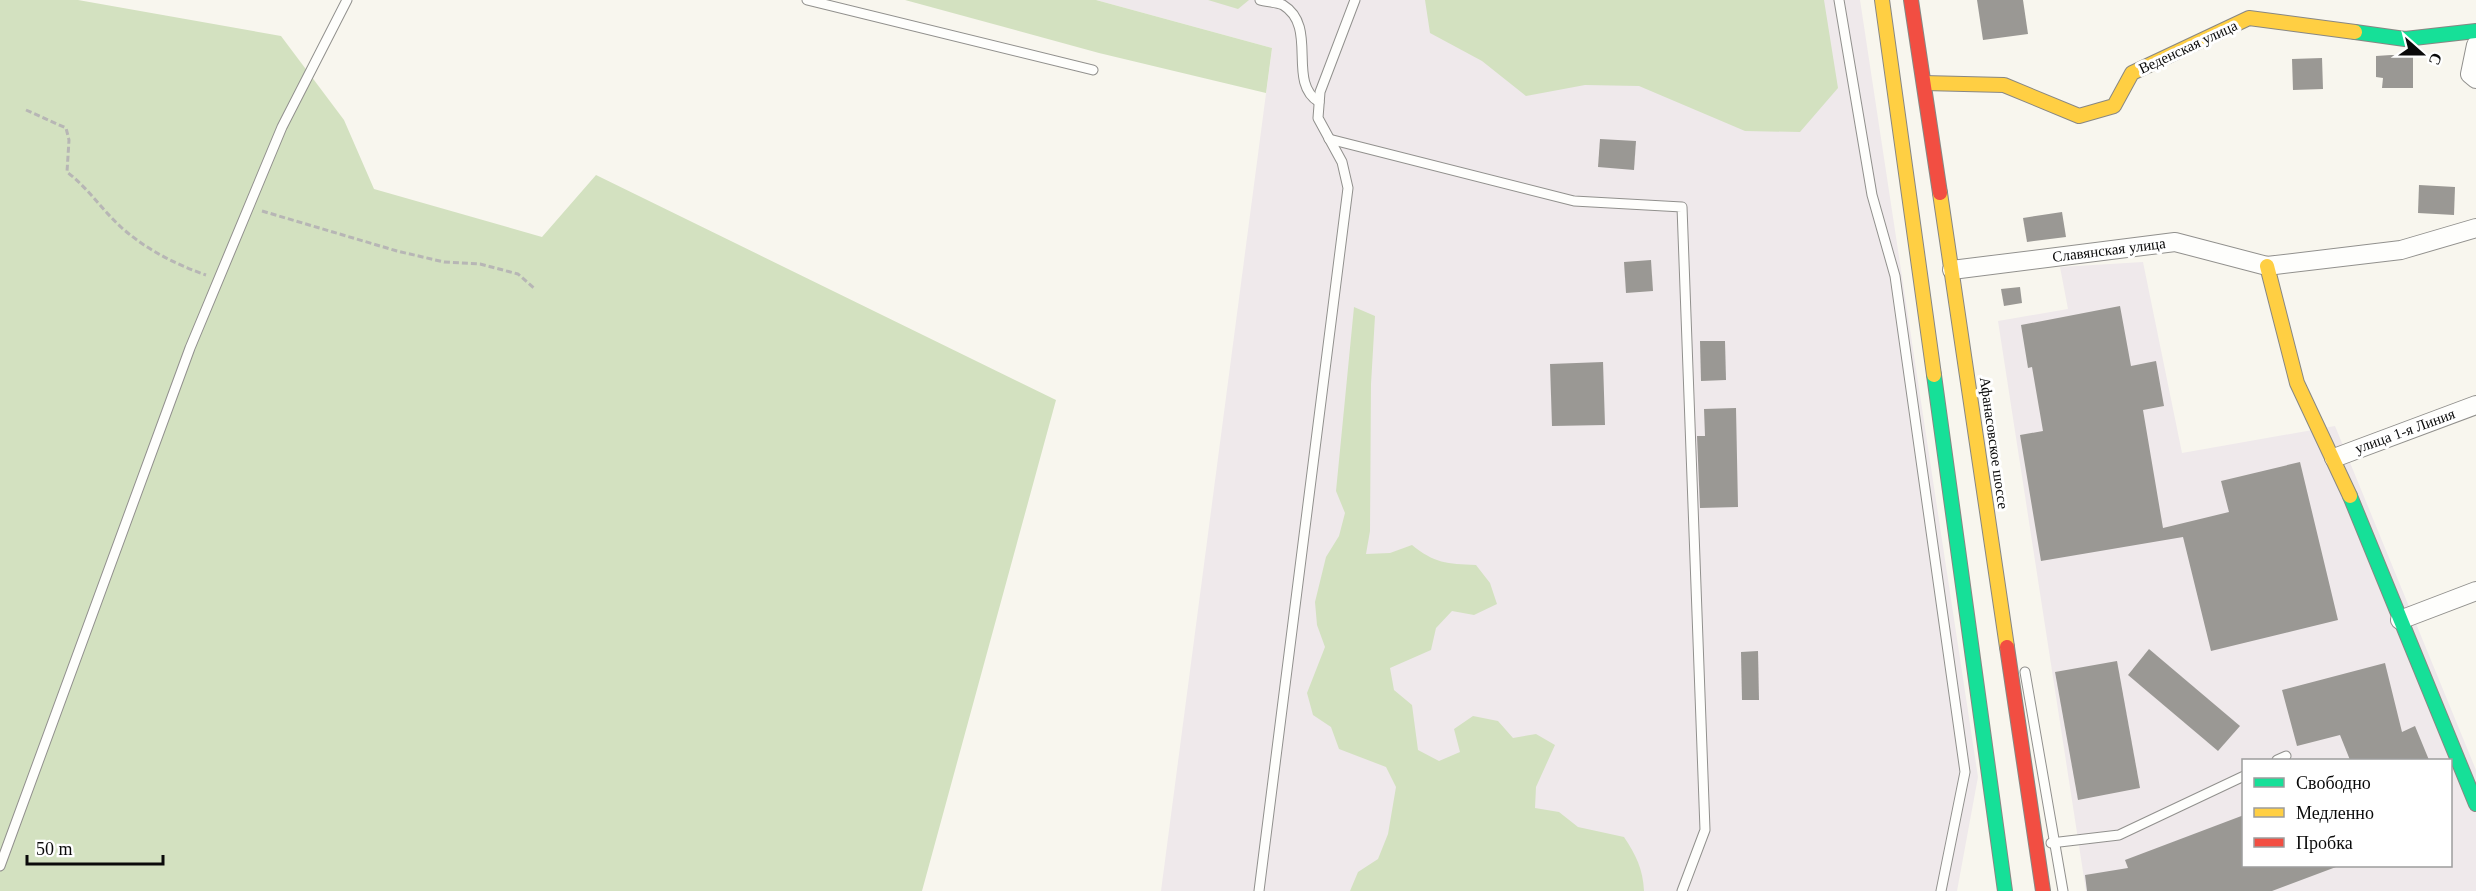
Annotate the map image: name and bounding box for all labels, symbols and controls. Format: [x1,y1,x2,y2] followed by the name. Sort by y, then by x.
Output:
[2136,17,2240,77] street label: Веденская улица
[2392,24,2452,84] north arrow
[2426,51,2446,68] text: С
[2051,235,2167,265] street label: Славянская улица
[1977,376,2011,510] street label: Афанасовское шоссе
[2353,405,2457,456] street label: улица 1-я Линия
[2242,759,2452,867] legend
[2296,773,2371,793] text: Свободно
[2296,803,2374,823] text: Медленно
[27,828,164,866] scale bar
[2296,833,2353,853] text: Пробка
[36,839,73,859] text: 50 m

